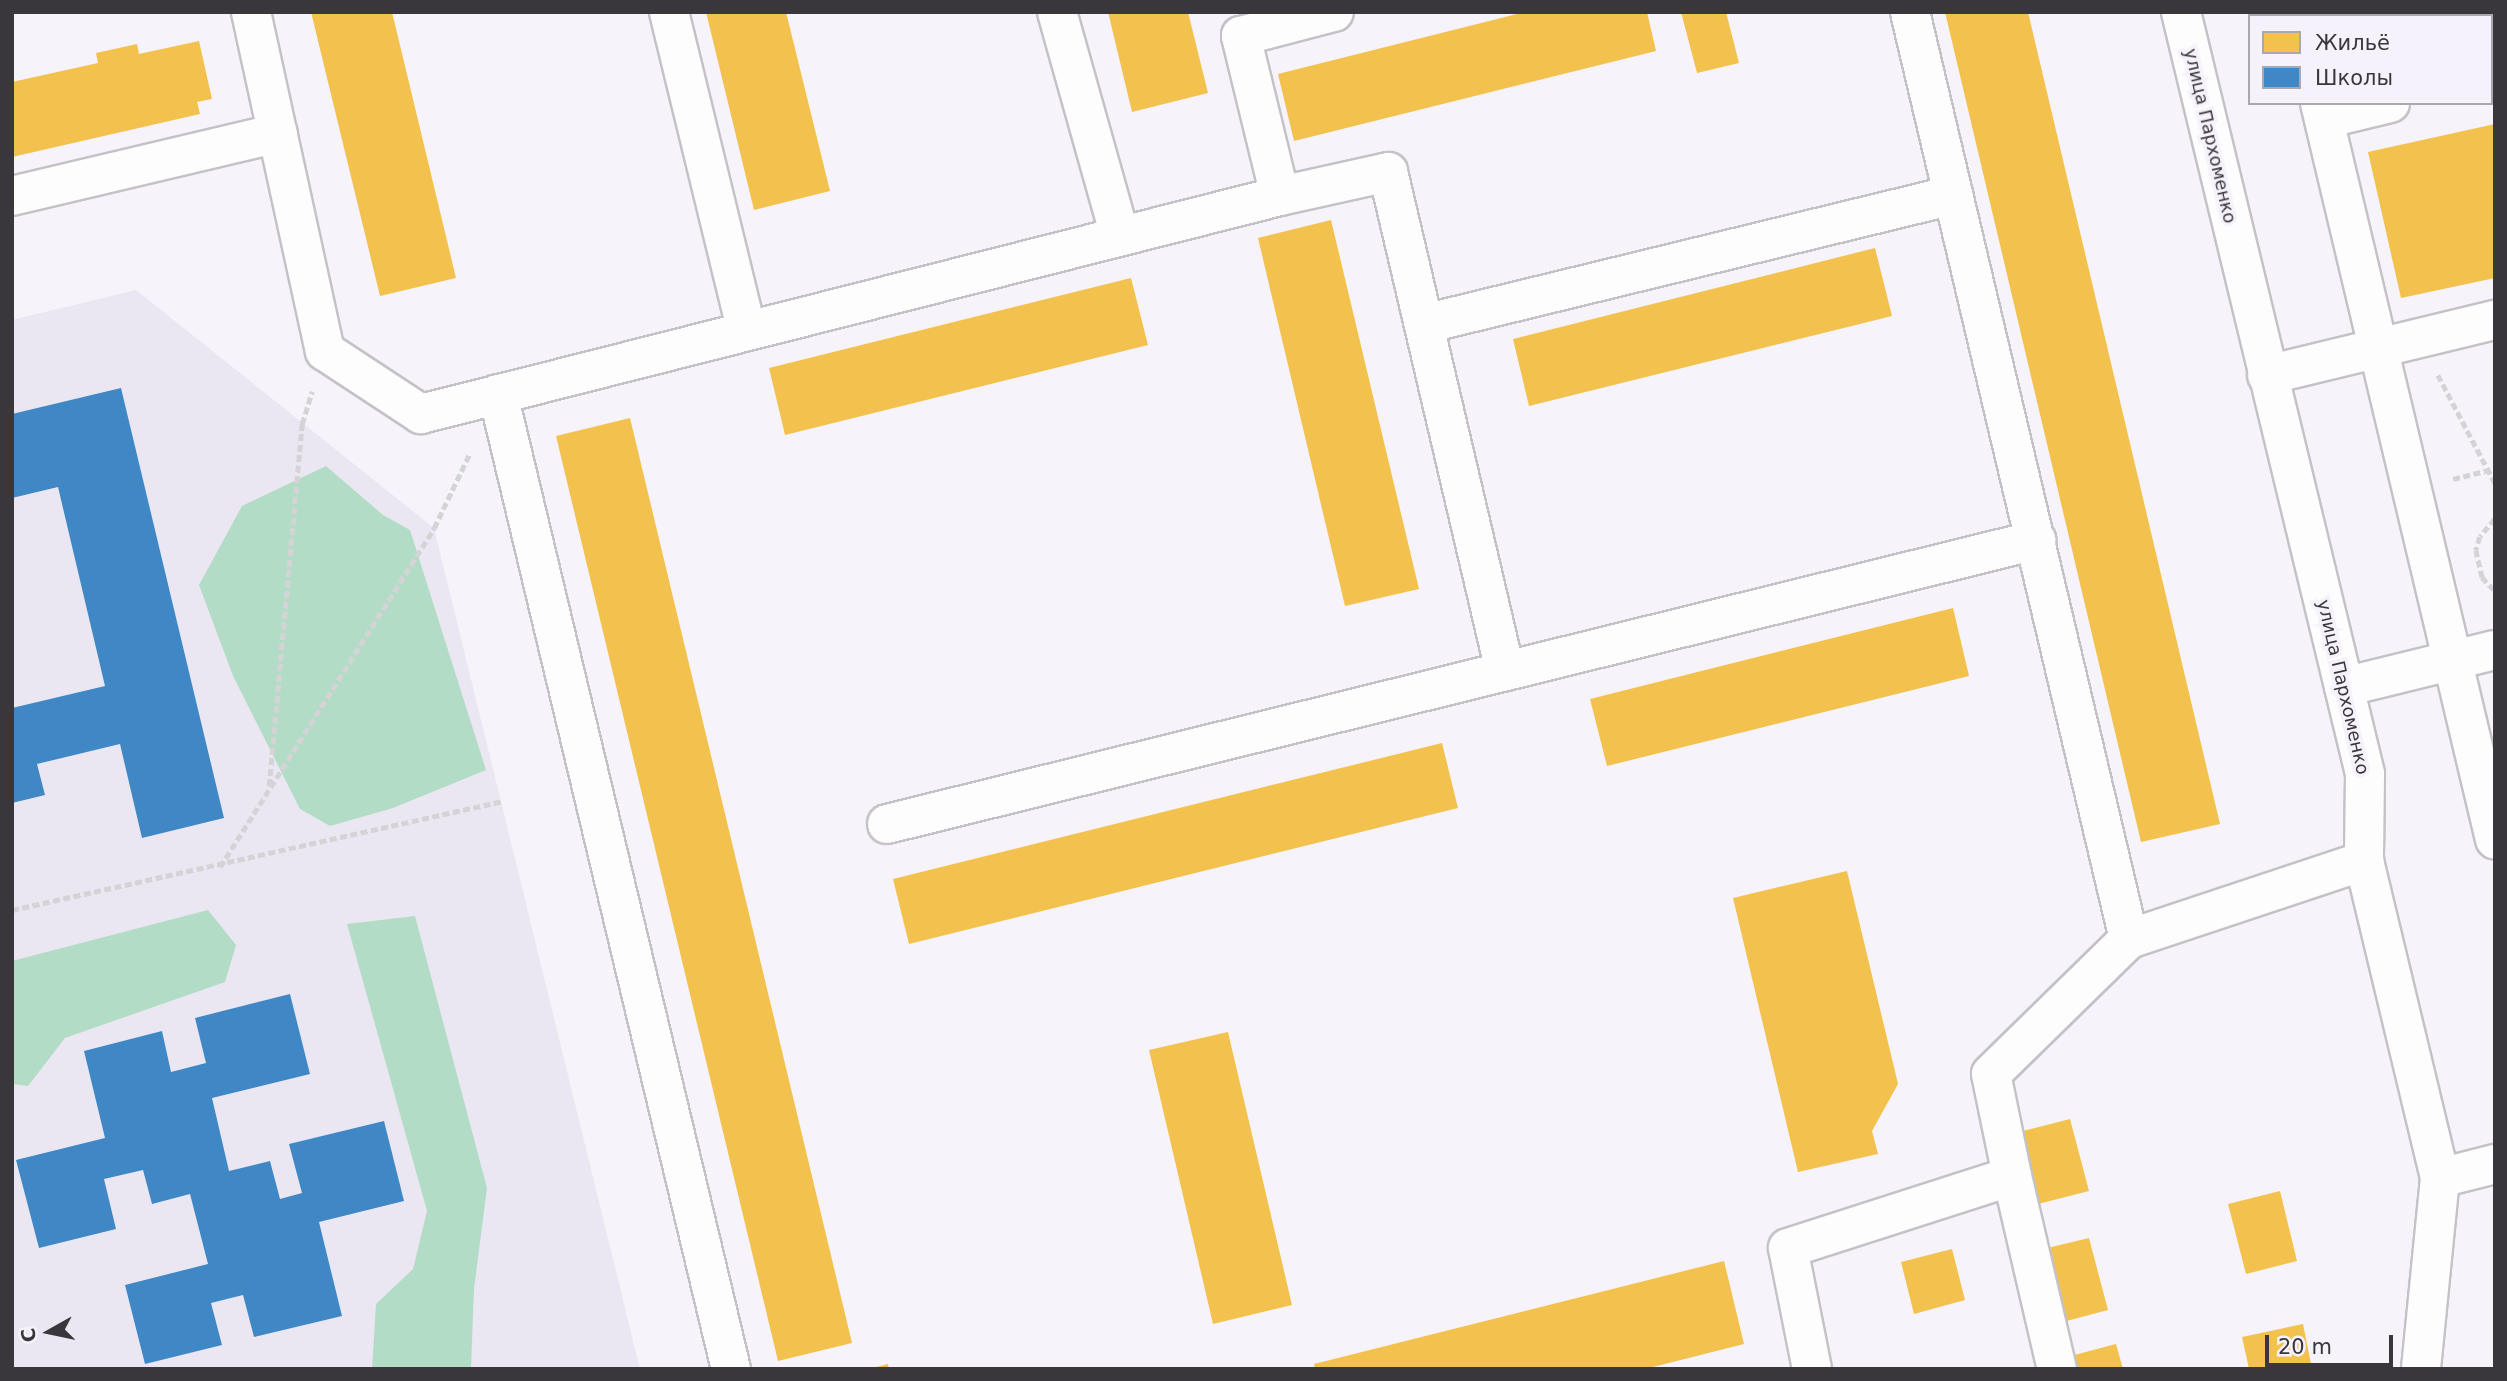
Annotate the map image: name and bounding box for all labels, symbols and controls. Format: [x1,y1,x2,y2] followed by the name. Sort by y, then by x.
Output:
[2248,14,2493,105] legend
[2315,31,2390,55] text: Жильё
[2179,46,2241,226] street label: улица Пархоменко
[2315,66,2393,90] text: Школы
[2312,597,2374,777] street label: улица Пархоменко
[14,1297,84,1367] north arrow
[2269,1322,2397,1366] scale bar
[16,1327,40,1344] text: С
[2278,1335,2332,1359] text: 20 m

